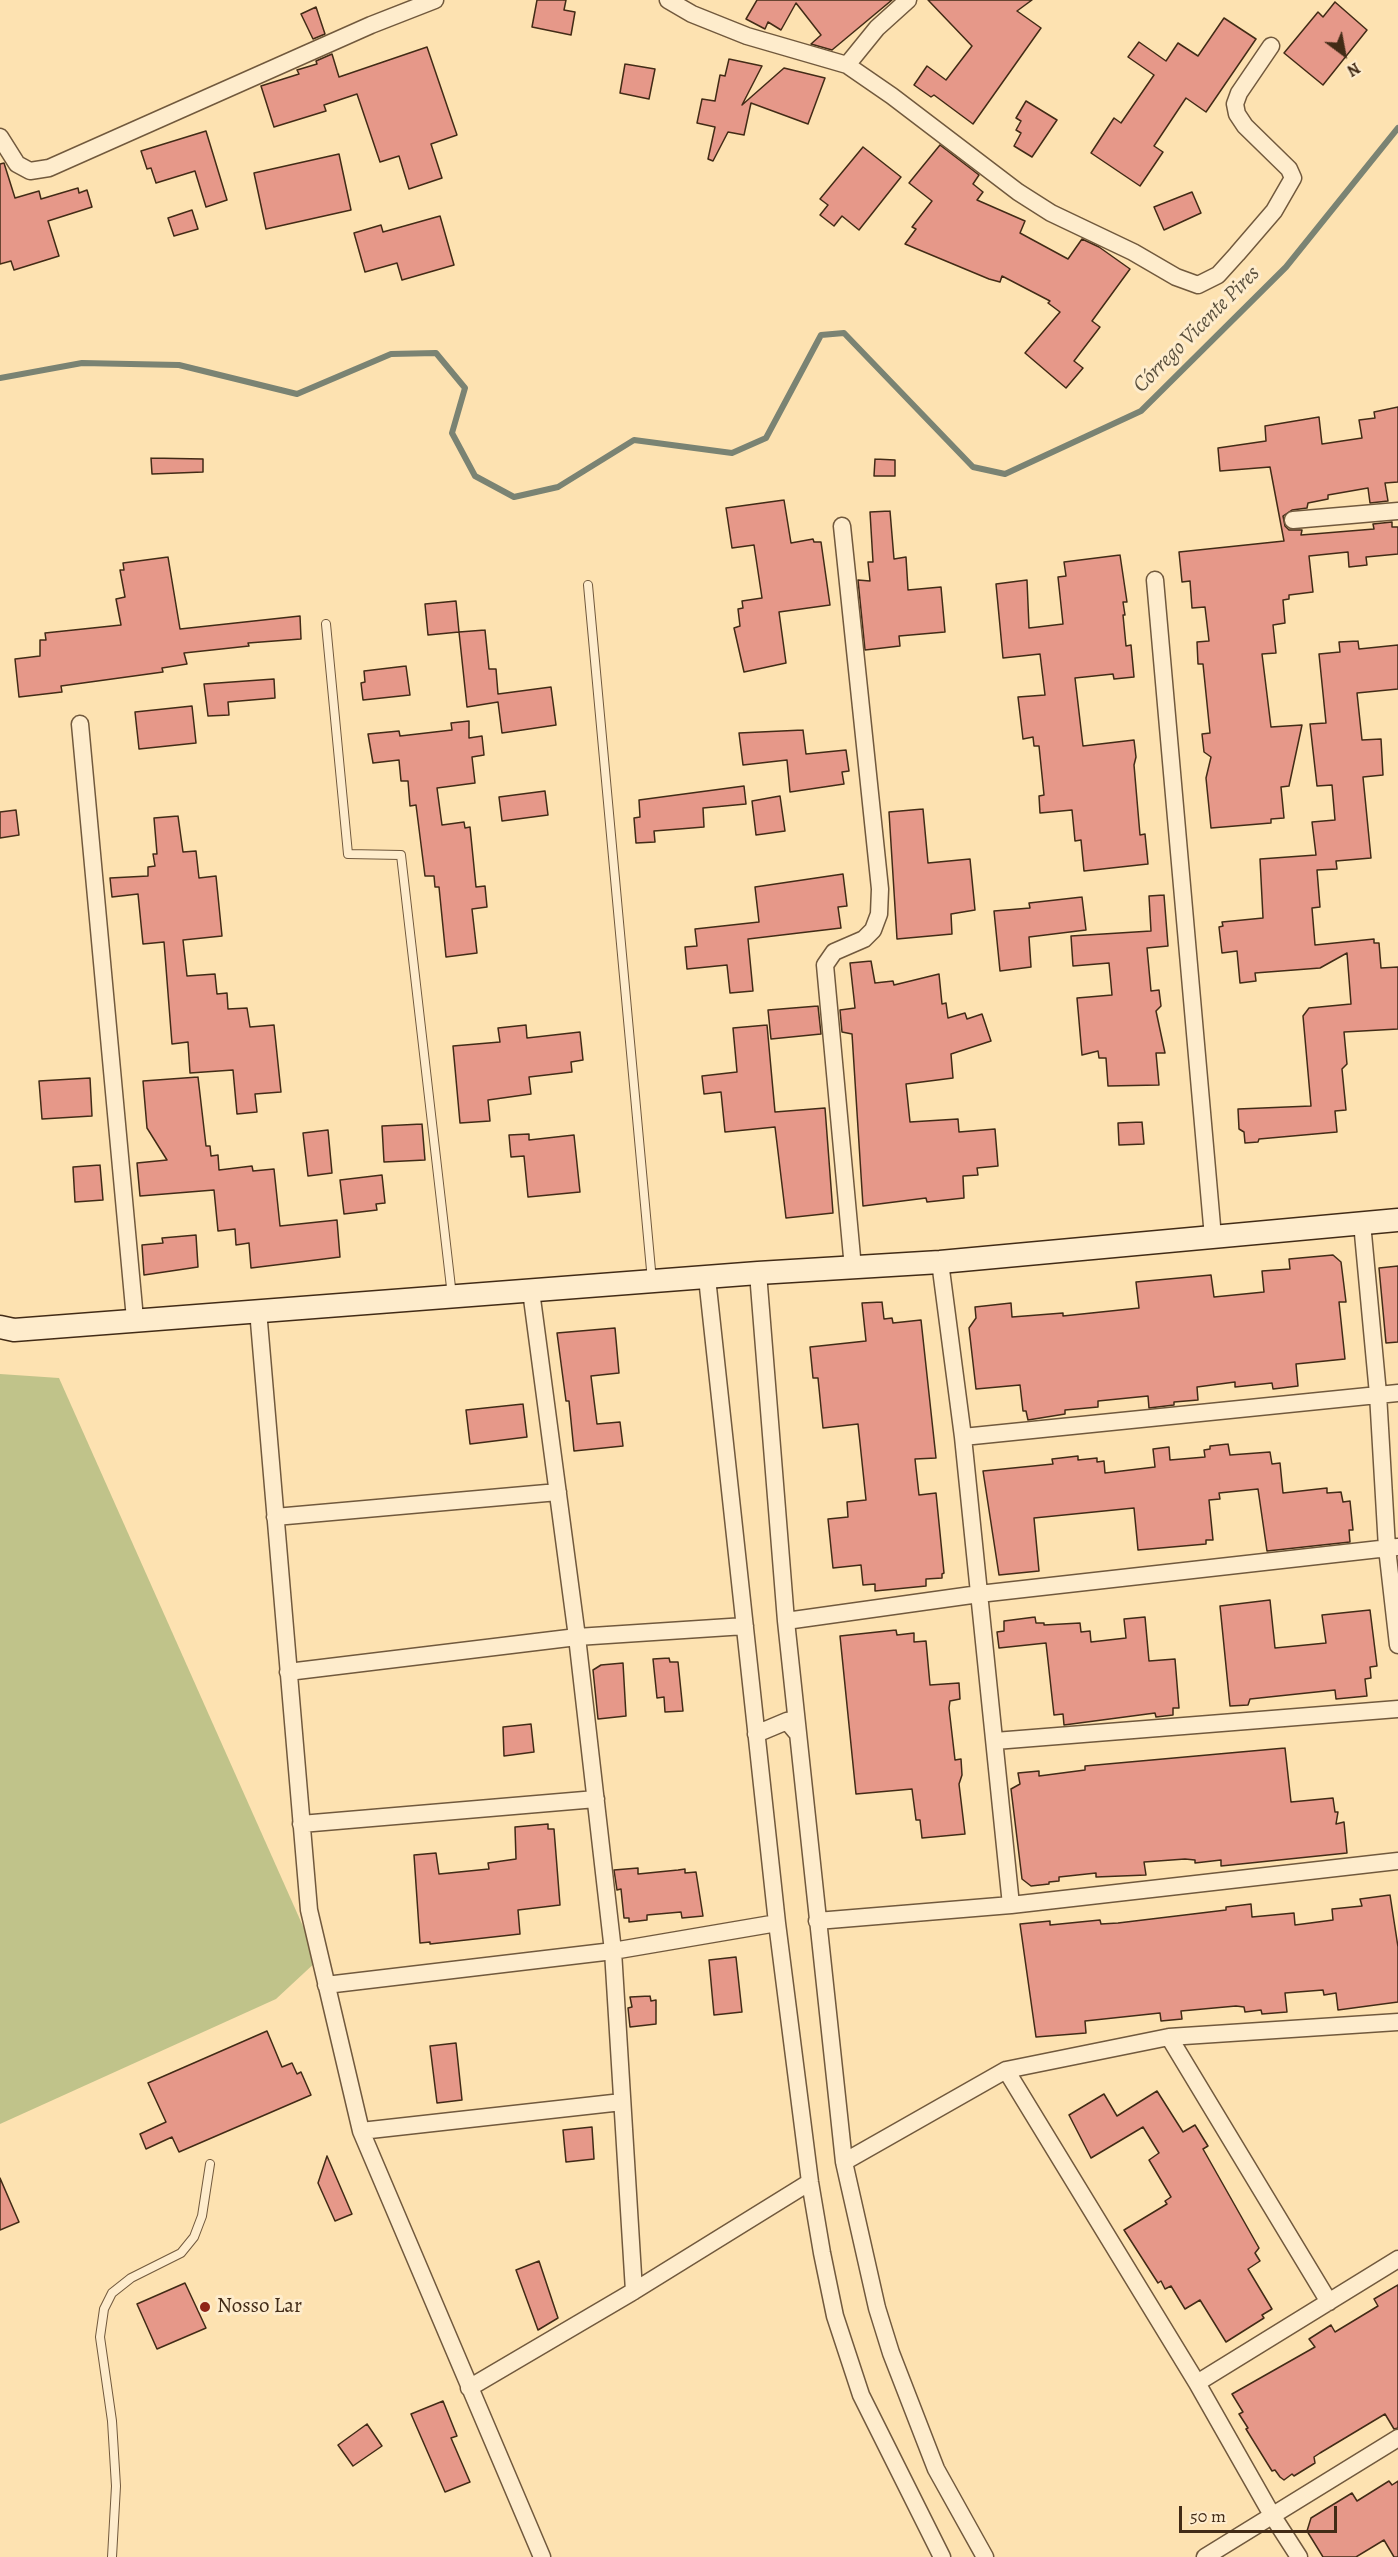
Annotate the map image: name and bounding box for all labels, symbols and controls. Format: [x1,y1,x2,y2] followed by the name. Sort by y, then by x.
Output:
[1314,24,1374,84] north arrow
[1343,57,1364,82] text: N
[1128,261,1266,399] water label: Córrego Vicente Pires
[217,2294,302,2320] place label: Nosso Lar
[198,2300,212,2314] marker: Nosso Lar
[1182,2494,1340,2532] scale bar
[1190,2504,1226,2528] text: 50 m

